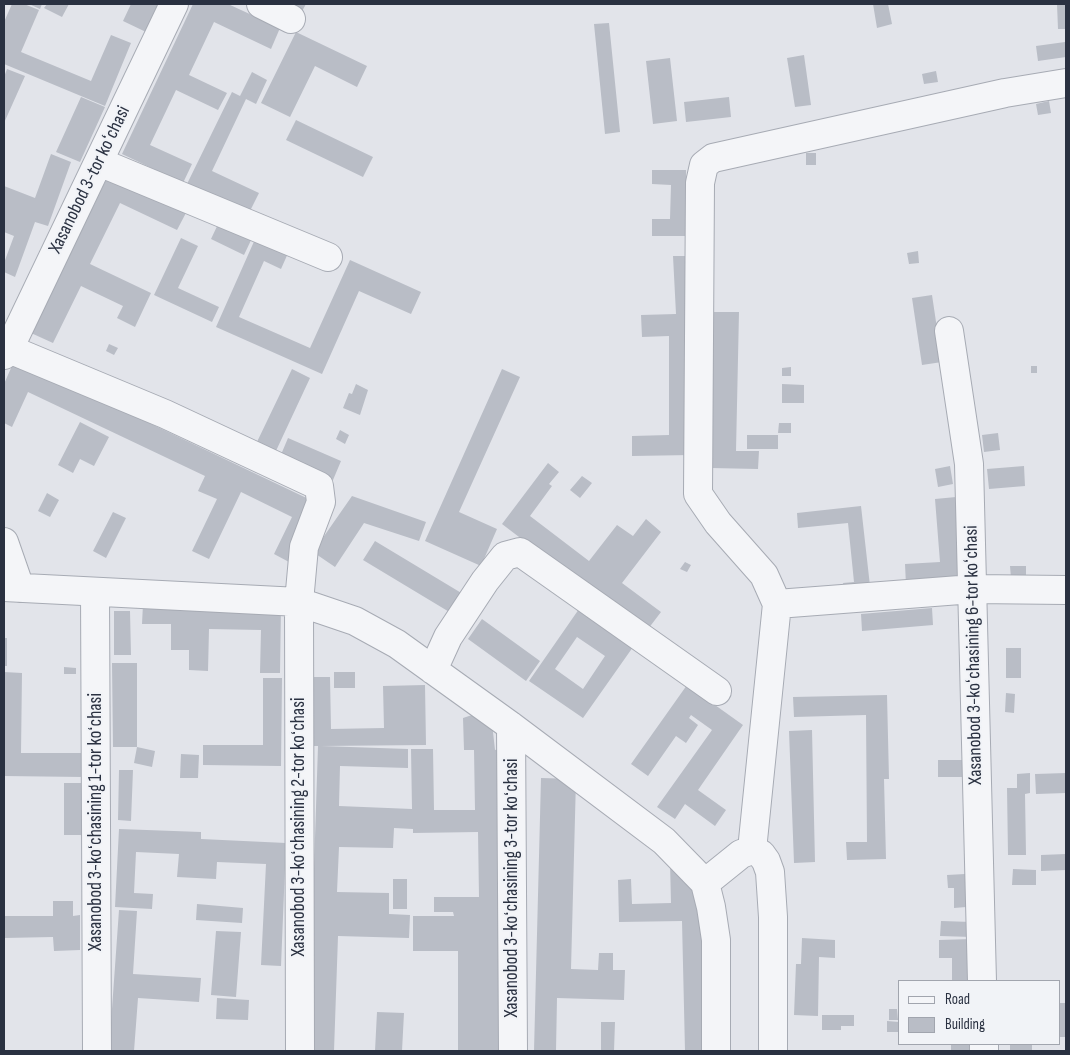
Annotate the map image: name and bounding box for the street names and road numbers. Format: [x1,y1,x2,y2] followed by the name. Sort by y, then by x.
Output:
[44,102,136,258] street label: Xasanobod 3-tor koʻchasi
[960,525,988,785] street label: Xasanobod 3-koʻchasining 6-tor koʻchasi
[85,693,107,951] street label: Xasanobod 3-koʻchasining 1-tor koʻchasi
[288,697,310,957] street label: Xasanobod 3-koʻchasining 2-tor koʻchasi
[501,758,523,1018] street label: Xasanobod 3-koʻchasining 3-tor koʻchasi

